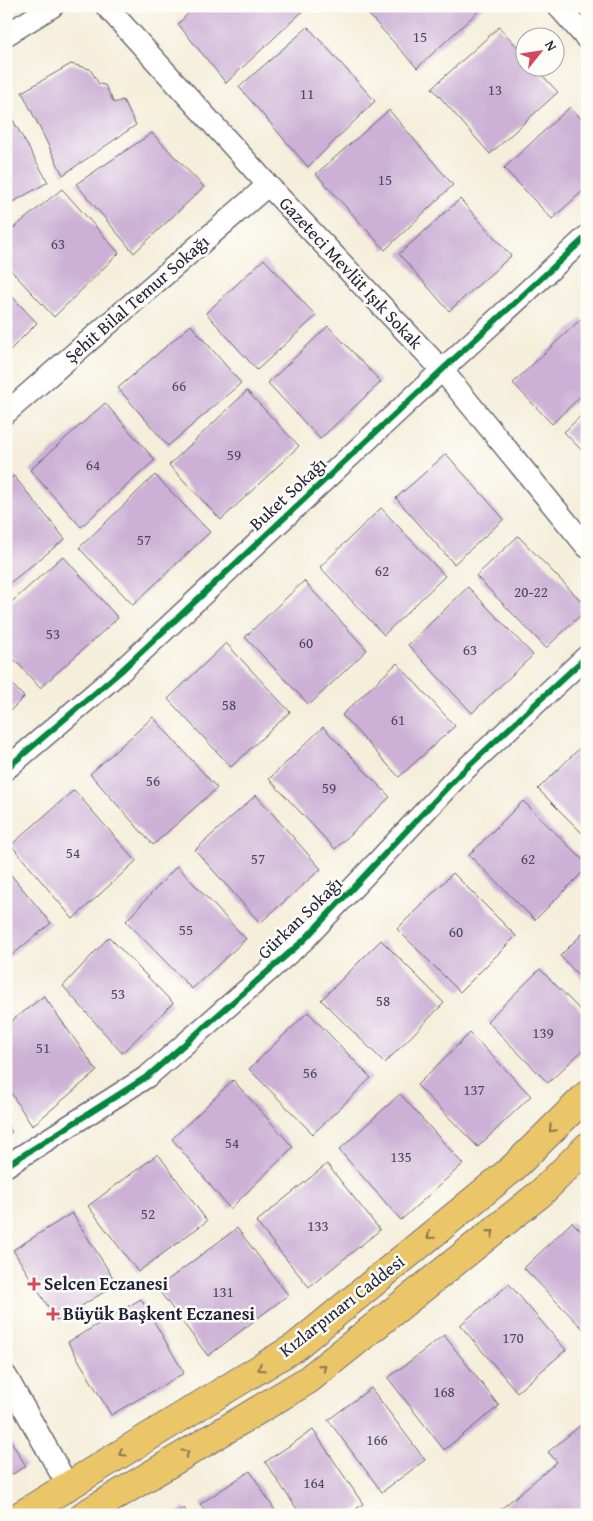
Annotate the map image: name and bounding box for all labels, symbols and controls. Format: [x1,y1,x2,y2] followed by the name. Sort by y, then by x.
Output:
[413,26,427,47] house number: 15
[516,28,566,78] north arrow
[540,36,563,55] text: N
[488,79,502,100] house number: 13
[300,83,314,104] house number: 11
[378,169,392,190] house number: 15
[273,190,430,356] street label: Gazeteci Mevlüt Işık Sokak
[58,228,215,369] street label: Şehit Bilal Temur Sokağı
[51,233,65,254] house number: 63
[172,375,186,396] house number: 66
[227,444,241,465] house number: 59
[243,451,332,537] street label: Buket Sokağı
[86,454,100,475] house number: 64
[137,529,151,550] house number: 57
[375,560,389,581] house number: 62
[514,581,548,602] house number: 20-22
[46,623,60,644] house number: 53
[299,632,313,653] house number: 60
[463,639,477,660] house number: 63
[222,694,236,715] house number: 58
[391,709,405,730] house number: 61
[146,770,160,791] house number: 56
[322,777,336,798] house number: 59
[66,842,80,863] house number: 54
[251,848,265,869] house number: 57
[521,848,535,869] house number: 62
[251,870,348,965] street label: Gürkan Sokağı
[179,919,193,940] house number: 55
[449,921,463,942] house number: 60
[111,983,125,1004] house number: 53
[376,990,390,1011] house number: 58
[532,1022,554,1043] house number: 139
[36,1037,50,1058] house number: 51
[303,1062,317,1083] house number: 56
[463,1079,485,1100] house number: 137
[549,1123,558,1132] one-way arrow
[225,1132,239,1153] house number: 54
[390,1146,412,1167] house number: 135
[141,1203,155,1224] house number: 52
[307,1215,329,1236] house number: 133
[427,1230,436,1238] one-way arrow
[485,1230,494,1238] one-way arrow
[273,1248,410,1363] street label: Kızlarpınarı Caddesi
[44,1270,169,1297] place label: Selcen Eczanesi
[28,1278,40,1290] marker: Selcen Eczanesi
[212,1281,234,1302] house number: 131
[63,1300,255,1327] place label: Büyük Başkent Eczanesi
[47,1308,59,1320] marker: Büyük Başkent Eczanesi
[502,1327,524,1348] house number: 170
[257,1361,266,1371] one-way arrow
[317,1365,326,1373] one-way arrow
[433,1381,455,1402] house number: 168
[366,1429,388,1450] house number: 166
[119,1446,128,1456] one-way arrow
[180,1450,189,1460] one-way arrow
[303,1472,325,1493] house number: 164

